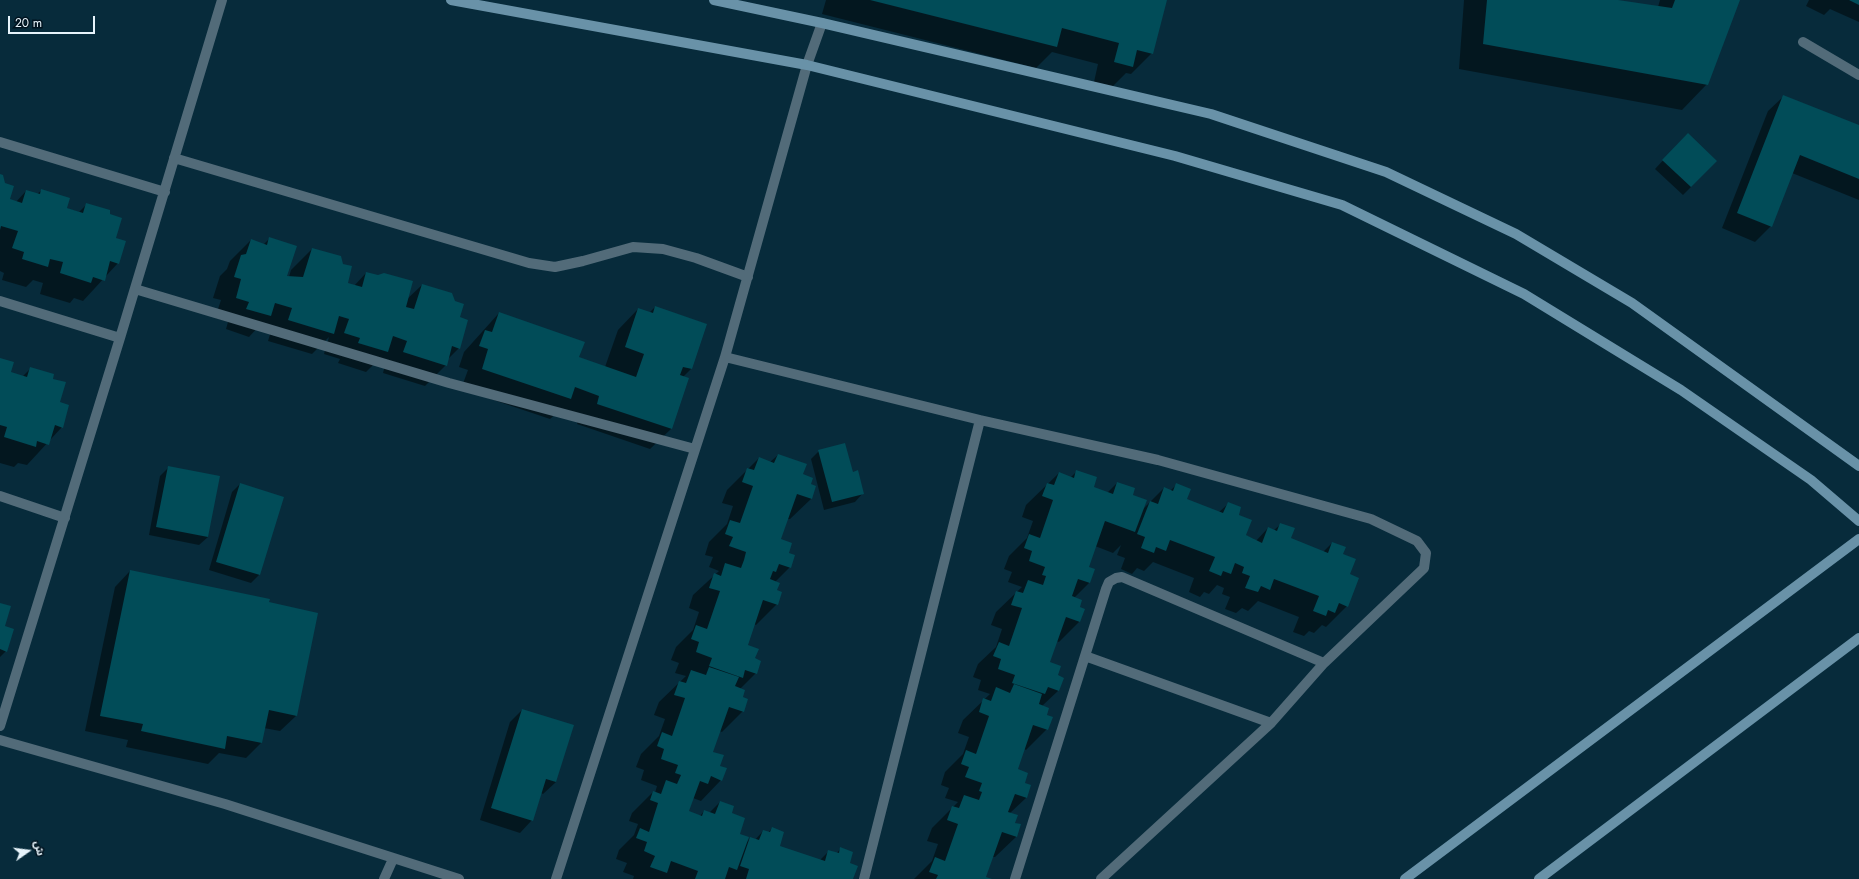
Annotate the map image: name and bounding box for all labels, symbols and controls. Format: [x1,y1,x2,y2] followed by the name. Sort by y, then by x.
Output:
[10,8,97,34] scale bar
[15,14,42,32] text: 20 m
[8,831,48,871] north arrow
[30,839,49,857] text: ش

